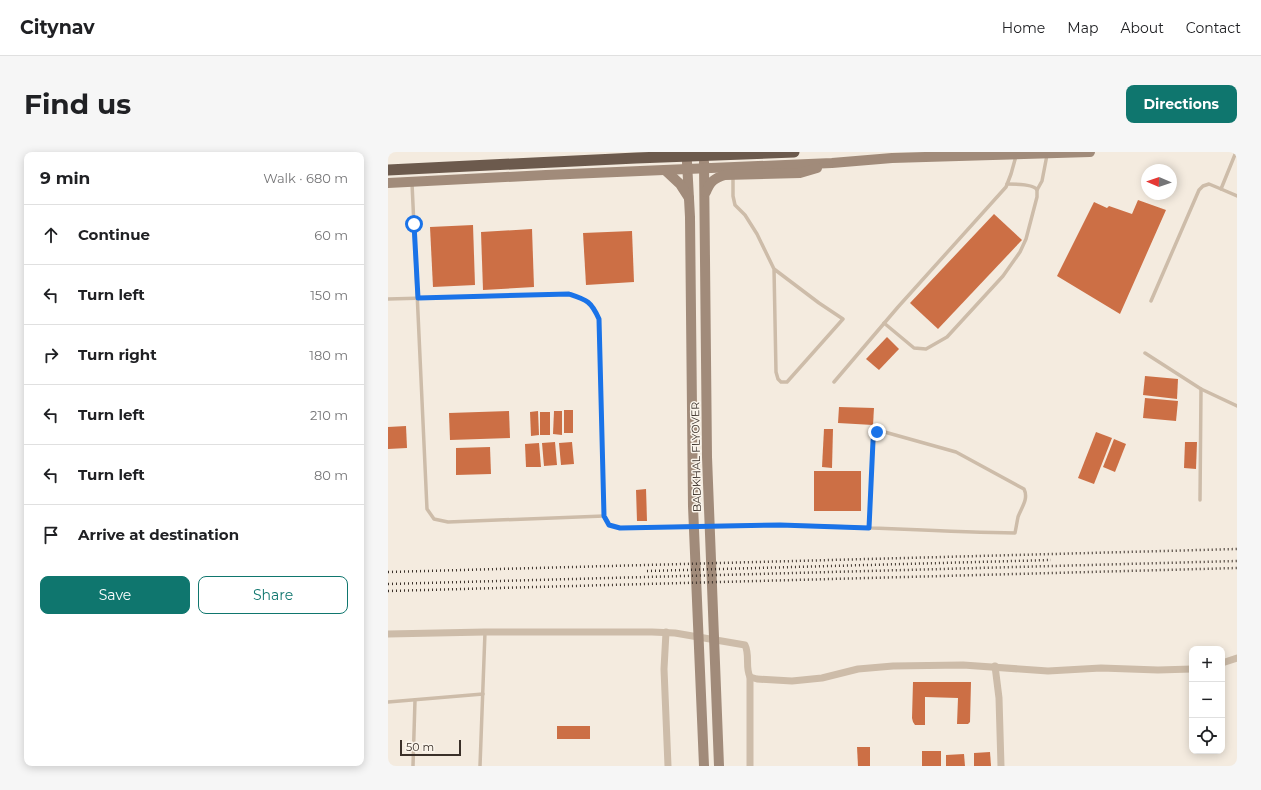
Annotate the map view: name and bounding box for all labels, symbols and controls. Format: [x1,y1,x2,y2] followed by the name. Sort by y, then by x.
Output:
[20,16,95,39] text: Citynav
[1002,19,1045,37] text: Home
[1067,19,1098,37] text: Map
[1120,19,1164,37] text: About
[1186,19,1241,37] text: Contact
[1126,85,1237,123] button: Directions
[24,87,131,121] text: Find us
[1141,164,1177,200] north arrow
[40,168,90,188] text: 9 min
[263,170,348,186] text: Walk · 680 m
[405,215,423,233] route start
[40,224,62,246] icon: ahead
[78,225,150,244] text: Continue
[314,227,348,243] text: 60 m
[40,284,62,306] icon: left
[78,285,145,304] text: Turn left
[310,287,348,303] text: 150 m
[40,344,62,366] icon: right
[78,345,157,364] text: Turn right
[309,347,348,363] text: 180 m
[688,402,704,512] street label: BADKHAL FLYOVER
[40,404,62,426] icon: left
[78,405,145,424] text: Turn left
[310,407,348,423] text: 210 m
[868,423,886,441] route end
[40,464,62,486] icon: left
[78,465,145,484] text: Turn left
[314,467,348,483] text: 80 m
[40,524,62,546] icon: arrive
[78,525,239,544] text: Arrive at destination
[40,576,190,614] button: Save
[198,576,348,614] button: Share
[1189,646,1225,754] map controls
[1189,646,1225,682] button: +
[1189,682,1225,718] button: −
[1189,718,1225,754] button: locate
[400,738,461,757] scale bar
[406,740,434,754] text: 50 m

